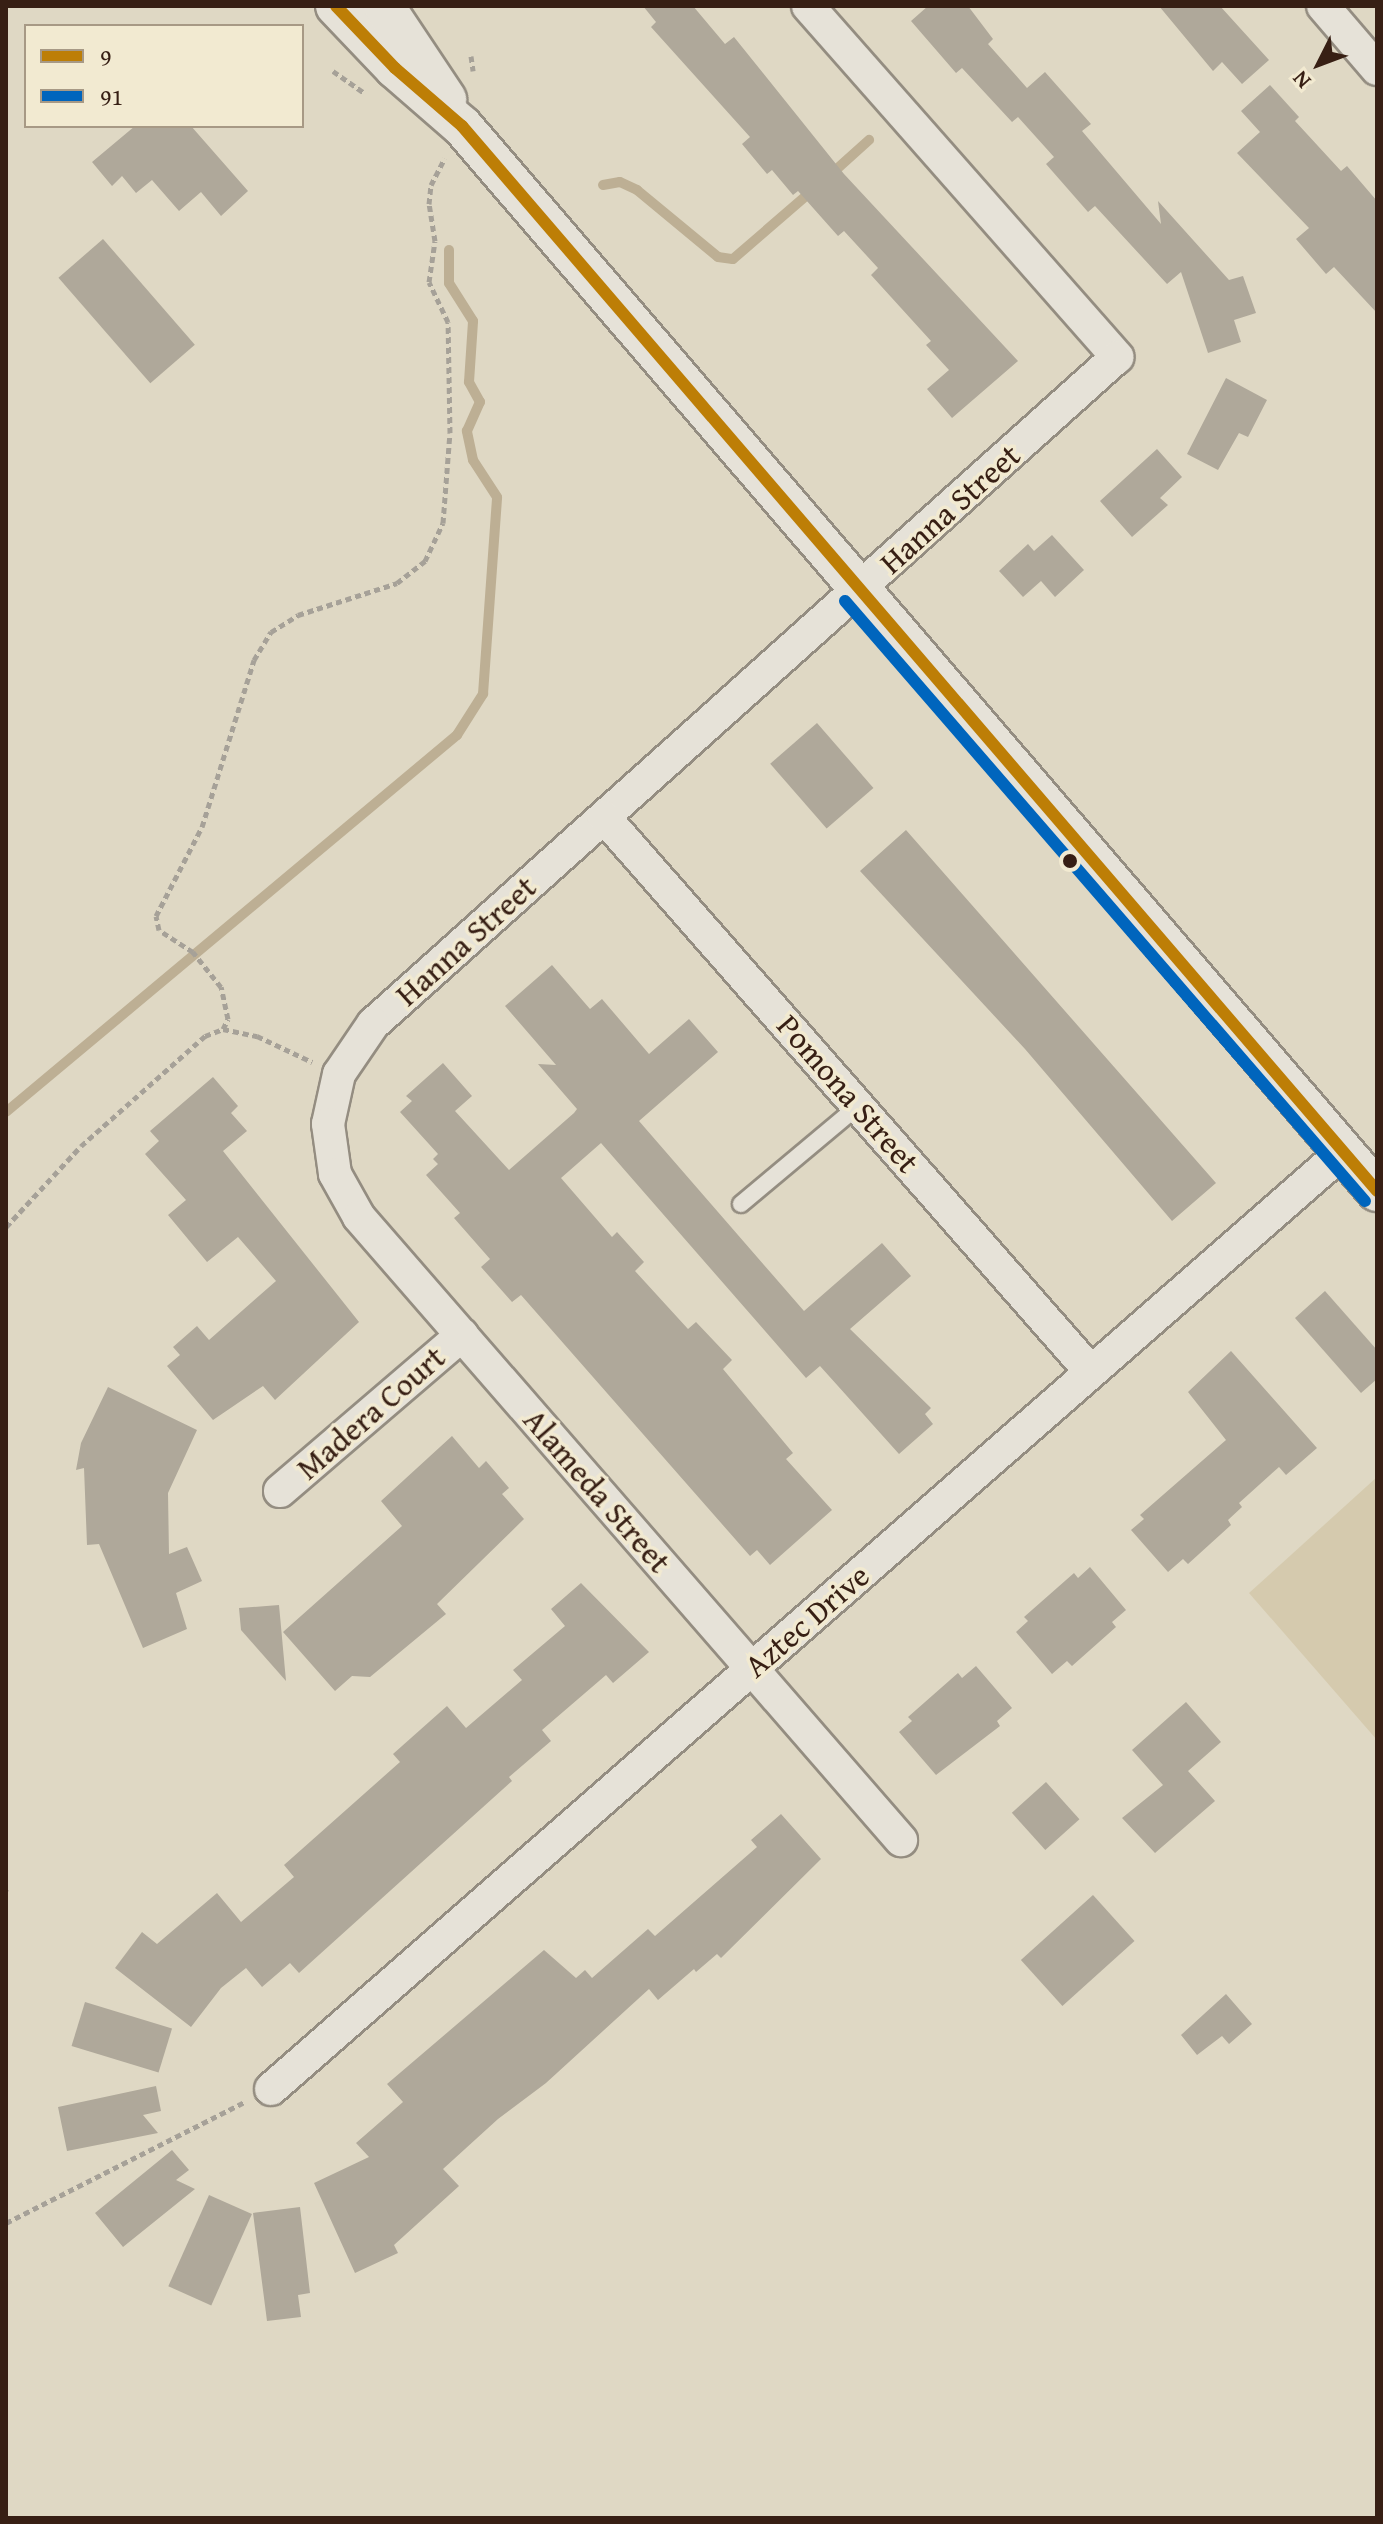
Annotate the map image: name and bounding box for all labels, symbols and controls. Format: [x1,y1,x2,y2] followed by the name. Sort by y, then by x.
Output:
[24,24,304,128] legend
[1279,24,1359,104] north arrow
[100,39,112,74] text: 9
[1284,64,1318,96] text: N
[100,79,123,114] text: 91
[872,436,1028,582] street label: Hanna Street
[1062,853,1078,869] unlabelled marker
[388,868,544,1014] street label: Hanna Street
[769,1007,927,1181] street label: Pomona Street
[289,1338,453,1488] street label: Madera Court
[515,1401,679,1581] street label: Alameda Street
[737,1556,877,1686] street label: Aztec Drive

